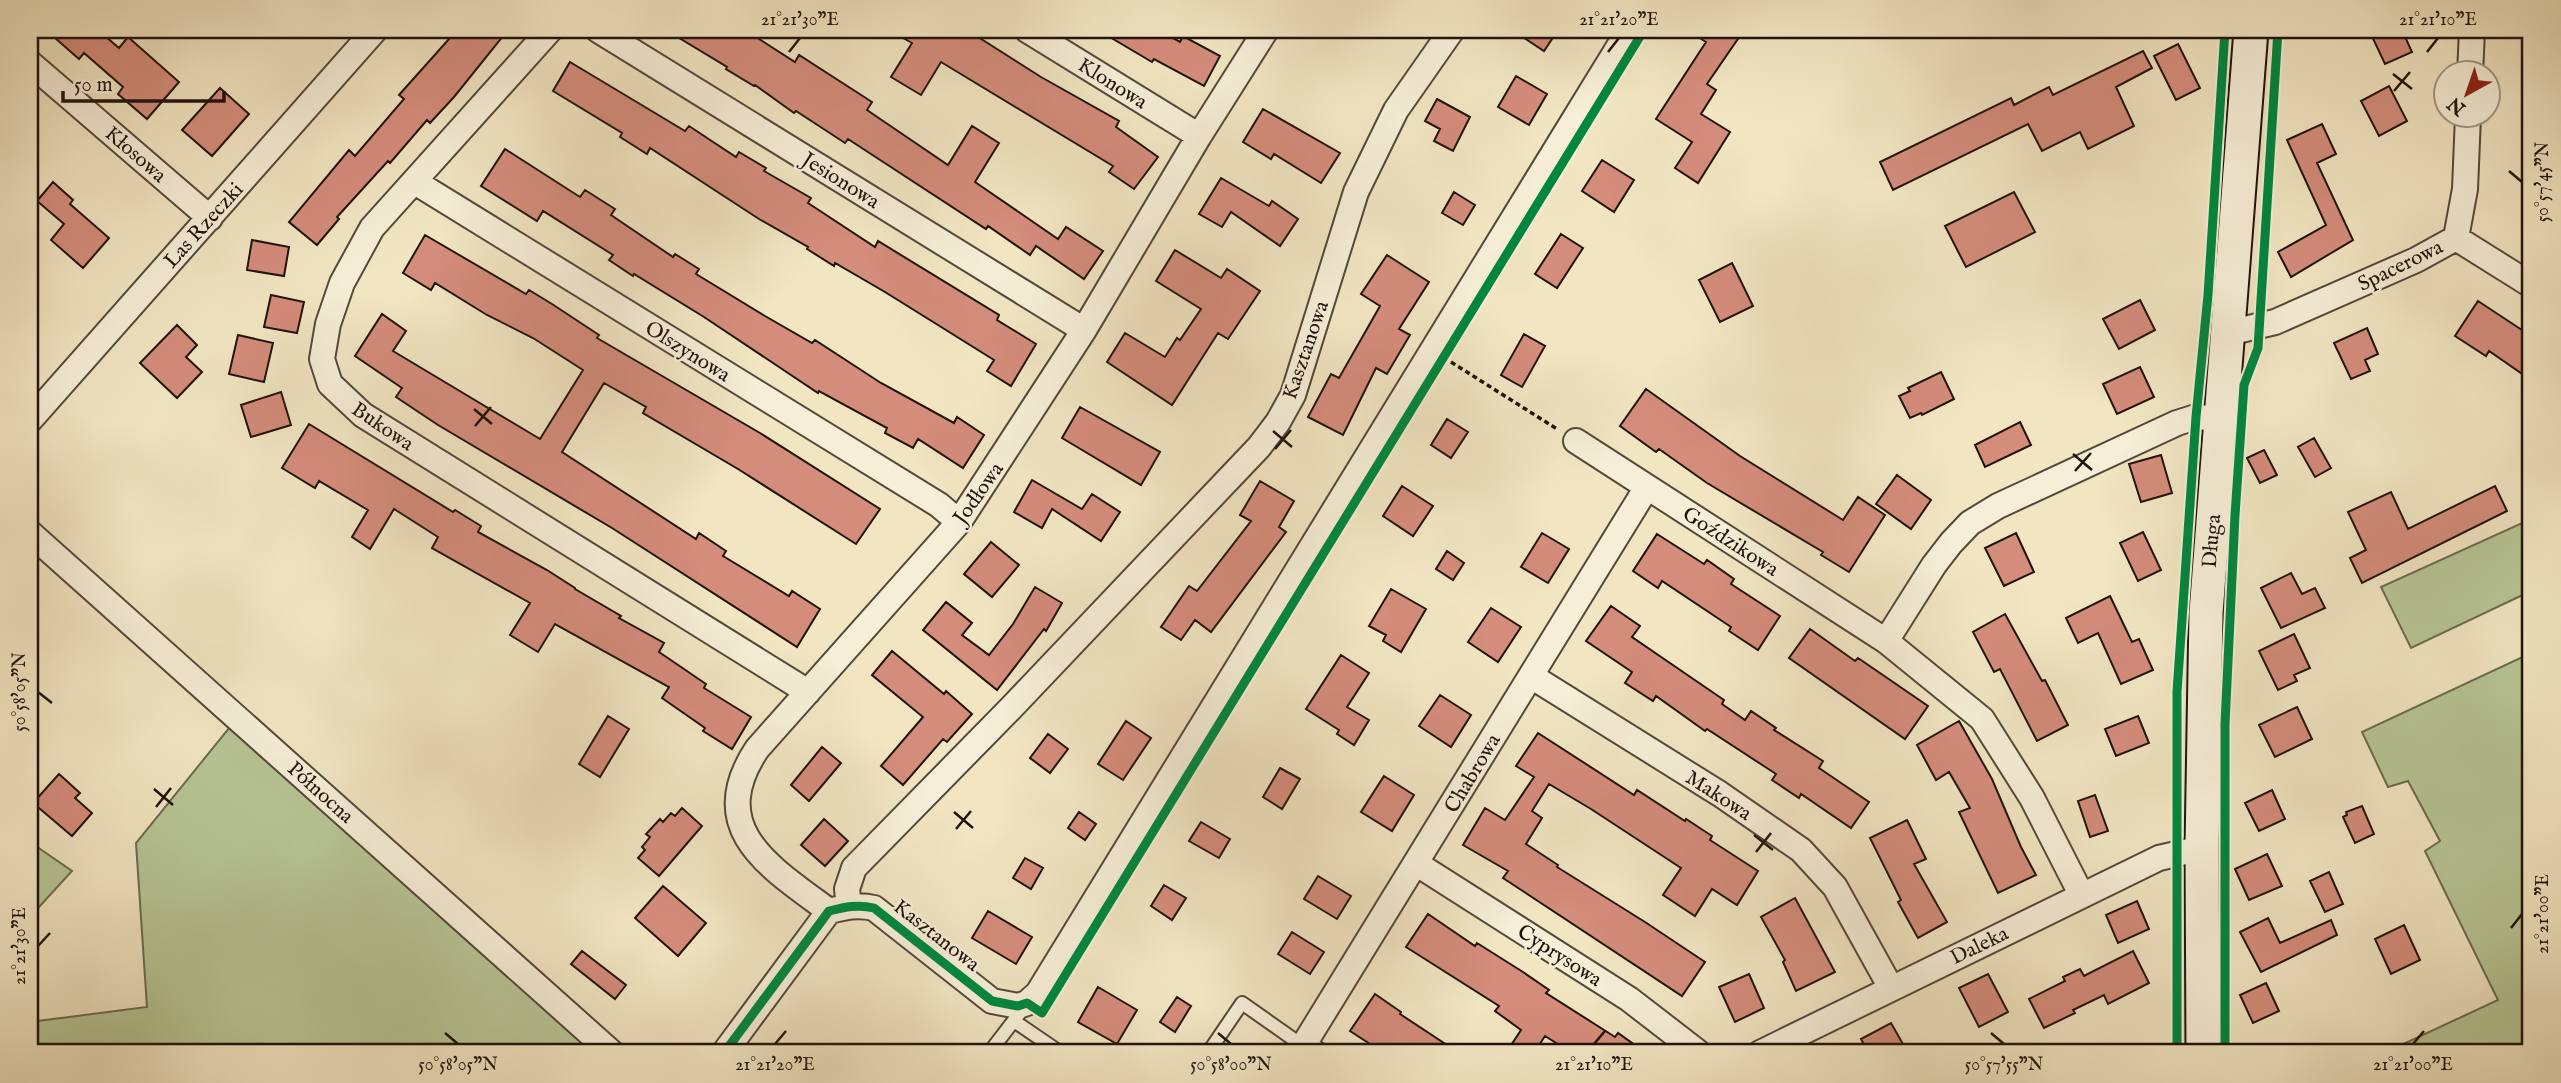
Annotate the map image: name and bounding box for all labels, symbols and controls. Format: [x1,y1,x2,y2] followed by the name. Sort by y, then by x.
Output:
[761,9,839,32] text: 21°21'30"E
[1579,9,1659,32] text: 21°21'20"E
[2399,9,2477,32] text: 21°21'10"E
[1072,52,1153,117] street label: Klonowa
[63,60,224,104] scale bar
[2432,60,2502,130] north arrow
[74,72,113,99] text: 50 m
[2443,91,2472,121] text: N
[98,121,172,190] street label: Kłosowa
[2532,141,2555,222] text: 50°57'45"N
[794,146,885,216] street label: Jesionowa
[158,177,250,275] street label: Las Rzeczki
[2354,234,2449,299] street label: Spacerowa
[1277,297,1336,403] street label: Kasztanowa
[639,315,736,390] street label: Olszynowa
[346,397,419,458] street label: Bukowa
[947,457,1011,532] street label: Jodłowa
[1677,501,1784,584] street label: Goździkowa
[2197,512,2228,569] street label: Długa
[9,652,32,732] text: 50°58'05"N
[1439,728,1508,818] street label: Chabrowa
[281,756,360,831] street label: Północna
[1680,765,1757,828] street label: Makowa
[2532,874,2555,954] text: 21°21'00"E
[887,894,986,979] street label: Kasztanowa
[9,907,32,985] text: 21°21'30"E
[1512,919,1608,994] street label: Cyprysowa
[1946,920,2014,972] street label: Daleka
[418,1054,498,1077] text: 50°58'05"N
[735,1054,815,1077] text: 21°21'20"E
[1190,1054,1272,1077] text: 50°58'00"N
[1555,1054,1633,1077] text: 21°21'10"E
[1965,1054,2044,1077] text: 50°57'55"N
[2373,1054,2453,1077] text: 21°21'00"E

